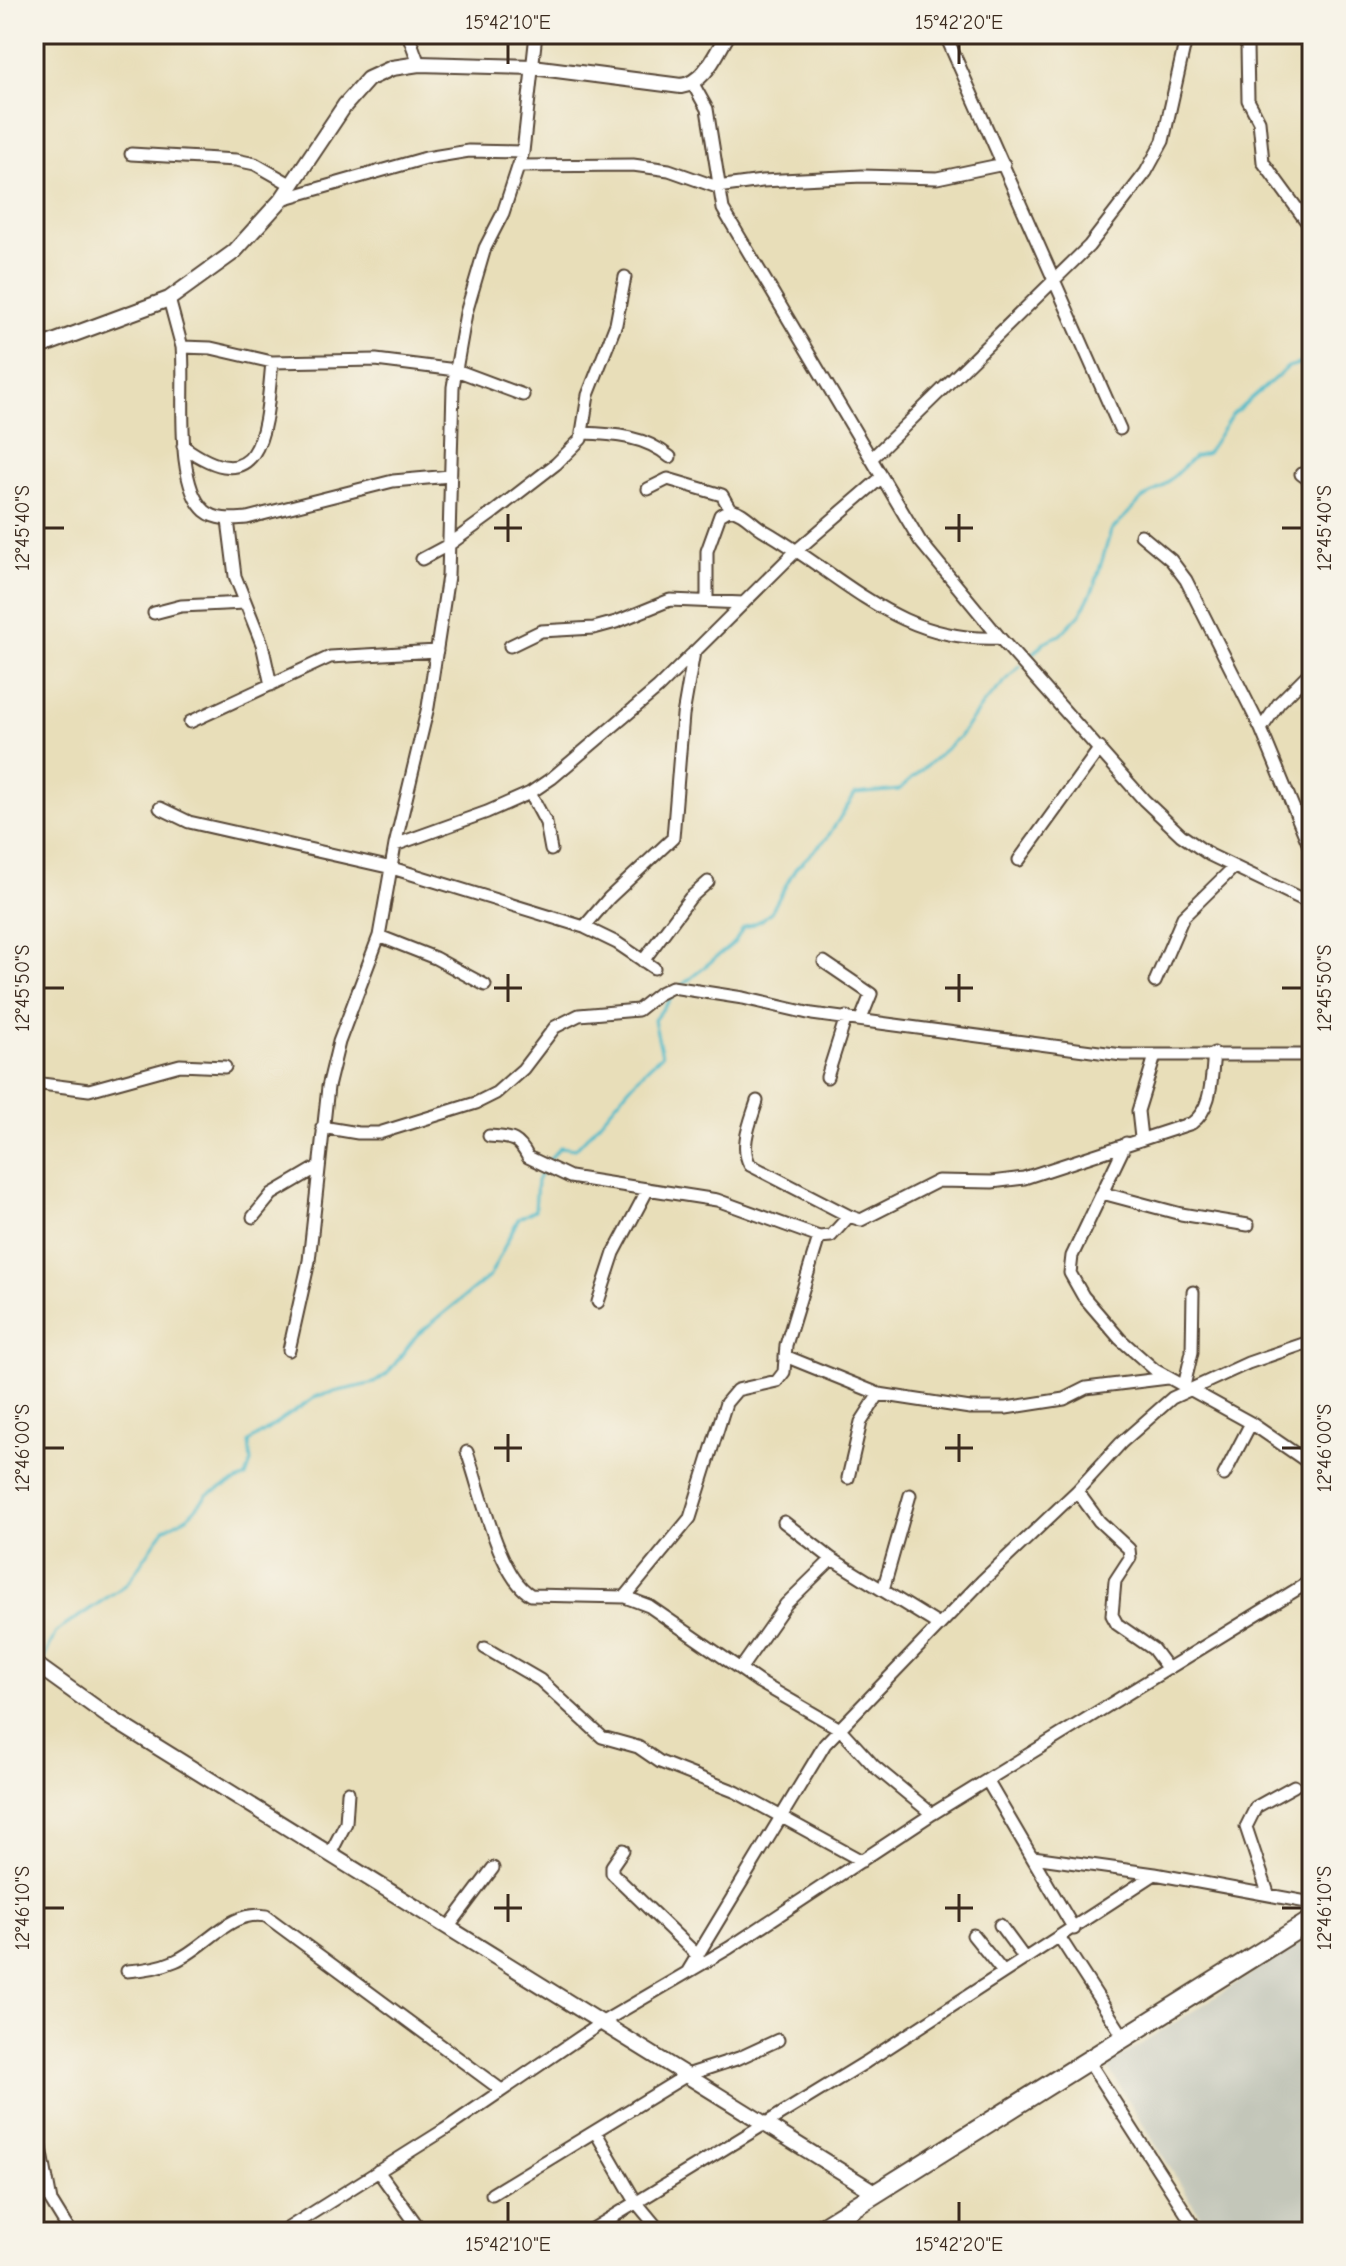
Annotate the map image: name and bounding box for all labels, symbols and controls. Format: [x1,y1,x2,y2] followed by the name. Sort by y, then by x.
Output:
[465,11,551,34] text: 15°42'10"E
[915,11,1003,34] text: 15°42'20"E
[11,485,34,571] text: 12°45'40"S
[1313,485,1336,571] text: 12°45'40"S
[11,944,34,1032] text: 12°45'50"S
[1313,944,1336,1032] text: 12°45'50"S
[11,1404,34,1492] text: 12°46'00"S
[1313,1404,1336,1492] text: 12°46'00"S
[11,1866,34,1950] text: 12°46'10"S
[1313,1866,1336,1950] text: 12°46'10"S
[465,2233,551,2256] text: 15°42'10"E
[915,2233,1003,2256] text: 15°42'20"E

